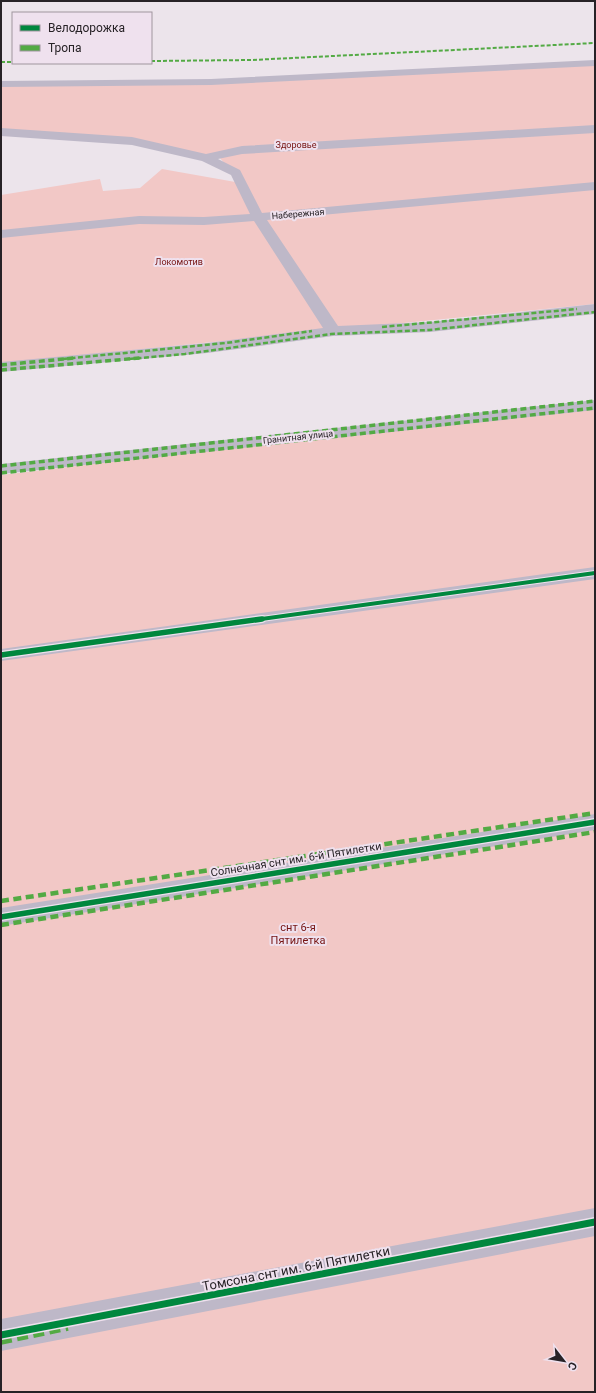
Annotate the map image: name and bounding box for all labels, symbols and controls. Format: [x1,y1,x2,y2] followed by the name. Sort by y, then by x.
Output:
[12,12,152,64] legend
[48,21,125,35] text: Велодорожка
[48,41,82,55] text: Тропа
[276,140,317,150] park label: Здоровье
[271,207,325,221] street label: Набережная
[155,257,203,267] park label: Локомотив
[262,428,334,446] street label: Гранитная улица
[210,840,382,879] street label: Солнечная снт им. 6-й Пятилетки
[271,921,325,947] park label: снт 6-я Пятилетка
[201,1243,391,1294] street label: Томсона снт им. 6-й Пятилетки
[544,1341,584,1381] north arrow
[565,1359,580,1372] text: С

